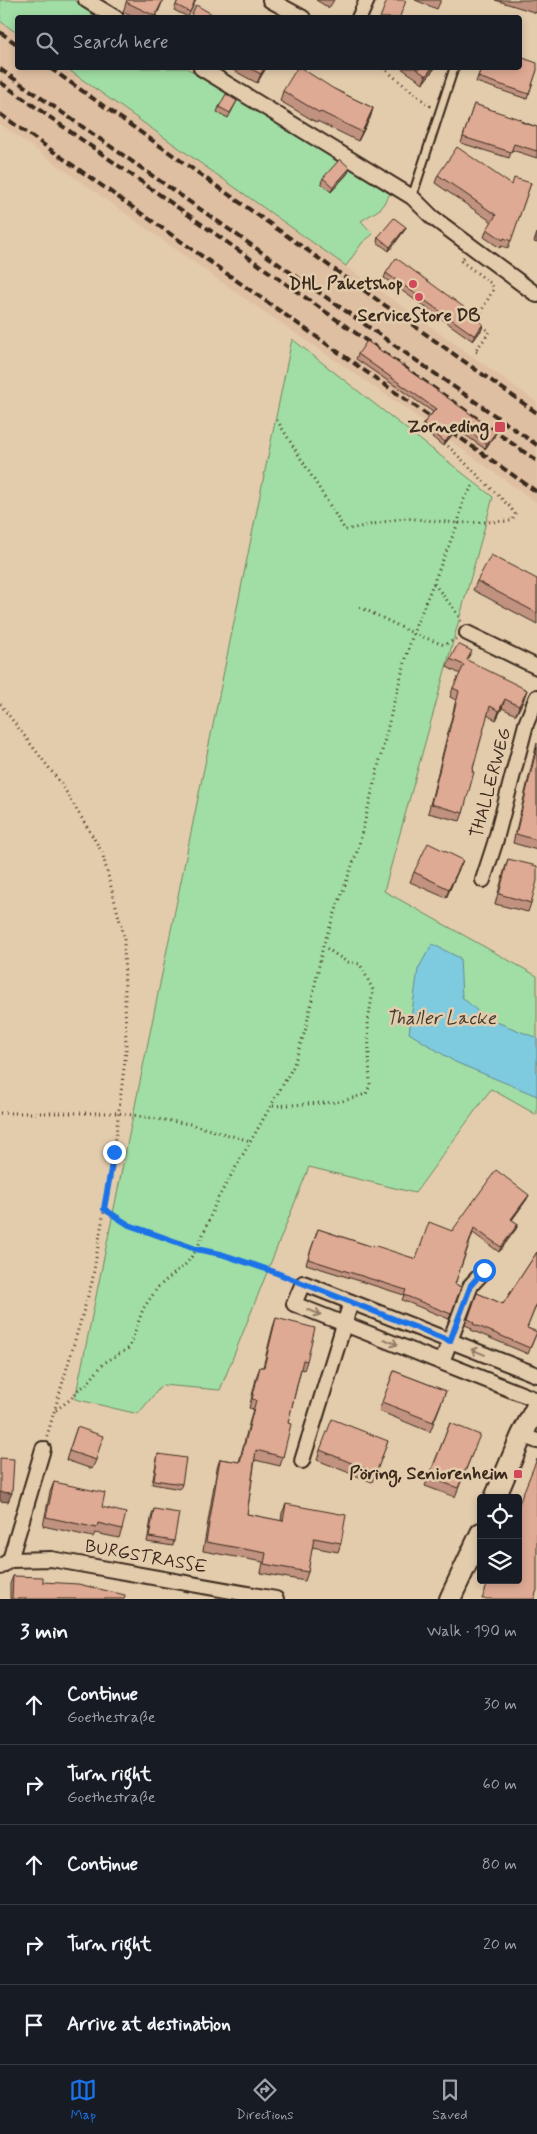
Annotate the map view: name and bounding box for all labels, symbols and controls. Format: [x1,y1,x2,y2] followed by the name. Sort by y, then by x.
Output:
[15,15,522,70] search box
[33,29,61,57] icon: search
[73,30,169,55] text: Search here
[289,272,403,296] place label: DHL Paketshop
[407,278,419,290] marker: DHL Paketshop
[413,291,425,303] marker: ServiceStore DB
[358,304,481,328] place label: ServiceStore DB
[407,415,489,441] place label: Zorneding
[493,420,507,434] marker: Zorneding
[465,725,517,841] street label: THALLERWEG
[386,1006,497,1031] water label: Thaller Lacke
[103,1141,126,1164] route end
[473,1259,496,1282] route start
[306,1308,321,1317] one-way arrow
[383,1338,398,1347] one-way arrow
[470,1347,486,1356] one-way arrow
[349,1462,508,1488] place label: Pöring, Seniorenheim
[512,1468,524,1480] marker: Pöring, Seniorenheim
[477,1494,522,1584] map controls
[477,1494,522,1539] button: locate
[83,1534,209,1580] street label: BURGSTRASSE
[477,1539,522,1584] button: layers
[20,1618,68,1646] text: 3 min
[427,1621,517,1642] text: Walk · 190 m
[67,1682,138,1707] text: Continue
[20,1691,48,1719] icon: ahead
[484,1694,517,1715] text: 30 m
[67,1707,156,1728] text: Goethestraße
[67,1762,151,1787] text: Turn right
[20,1771,48,1799] icon: right
[483,1774,517,1795] text: 60 m
[67,1787,156,1808] text: Goethestraße
[20,1851,48,1879] icon: ahead
[67,1852,138,1877] text: Continue
[482,1854,517,1875] text: 80 m
[20,1931,48,1959] icon: right
[67,1932,151,1957] text: Turn right
[483,1934,517,1955] text: 20 m
[20,2011,48,2039] icon: arrive
[67,2012,231,2037] text: Arrive at destination
[69,2076,97,2124] tab: Map
[236,2076,294,2124] tab: Directions
[432,2076,468,2124] tab: Saved

